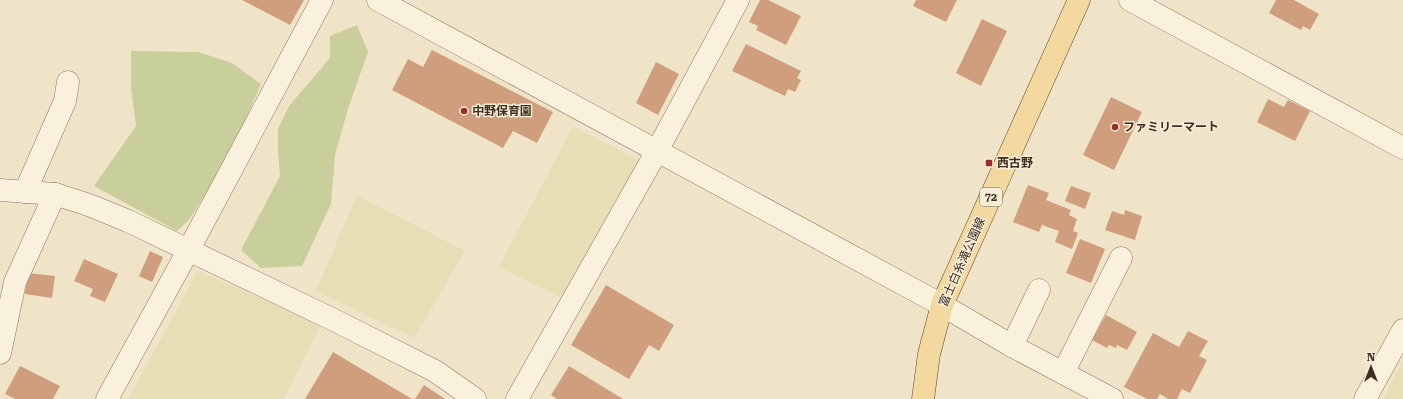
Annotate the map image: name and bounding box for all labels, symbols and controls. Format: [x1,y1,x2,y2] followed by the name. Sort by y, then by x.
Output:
[472,104,532,118] place label: 中野保育園
[459,106,469,116] marker: 中野保育園
[1123,120,1219,134] place label: ファミリーマート
[1110,122,1120,132] marker: ファミリーマート
[997,156,1033,170] place label: 西古野
[984,158,994,168] marker: 西古野
[980,188,1002,206] road number: 72
[936,215,988,309] street label: 富士白糸滝公園線
[1351,347,1391,387] north arrow
[1367,351,1376,364] text: N

